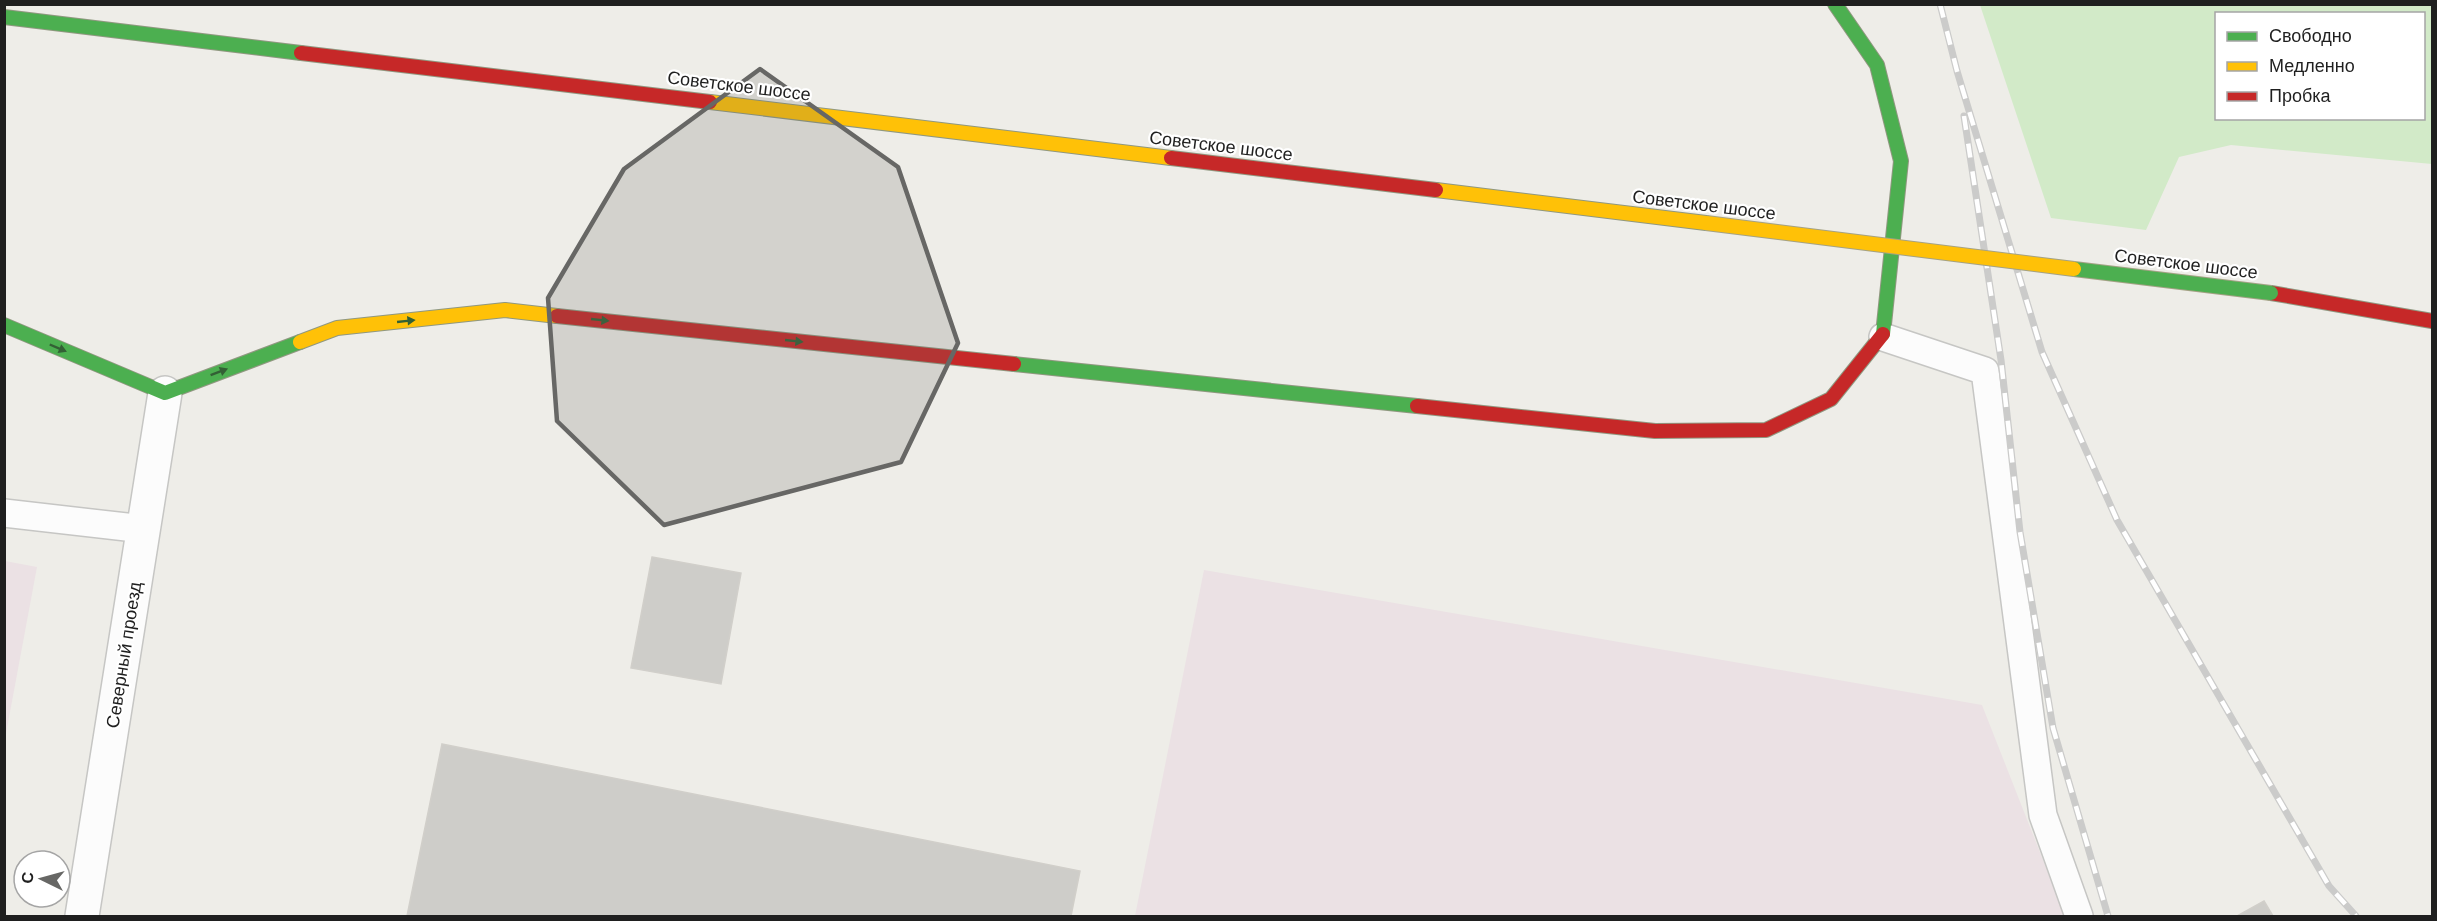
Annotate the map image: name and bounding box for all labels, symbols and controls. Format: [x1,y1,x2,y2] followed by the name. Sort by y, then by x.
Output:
[2215,12,2425,120] legend
[2269,24,2352,48] text: Свободно
[2269,54,2355,78] text: Медленно
[666,65,812,107] street label: Советское шоссе
[2269,84,2332,108] text: Пробка
[1148,125,1294,167] street label: Советское шоссе
[1631,184,1777,226] street label: Советское шоссе
[2113,243,2259,285] street label: Советское шоссе
[590,315,609,325] one-way arrow
[397,316,416,326] one-way arrow
[784,336,803,346] one-way arrow
[50,343,68,353] one-way arrow
[211,367,229,377] one-way arrow
[101,580,147,730] street label: Северный проезд
[12,849,72,909] north arrow
[17,871,39,884] text: С

